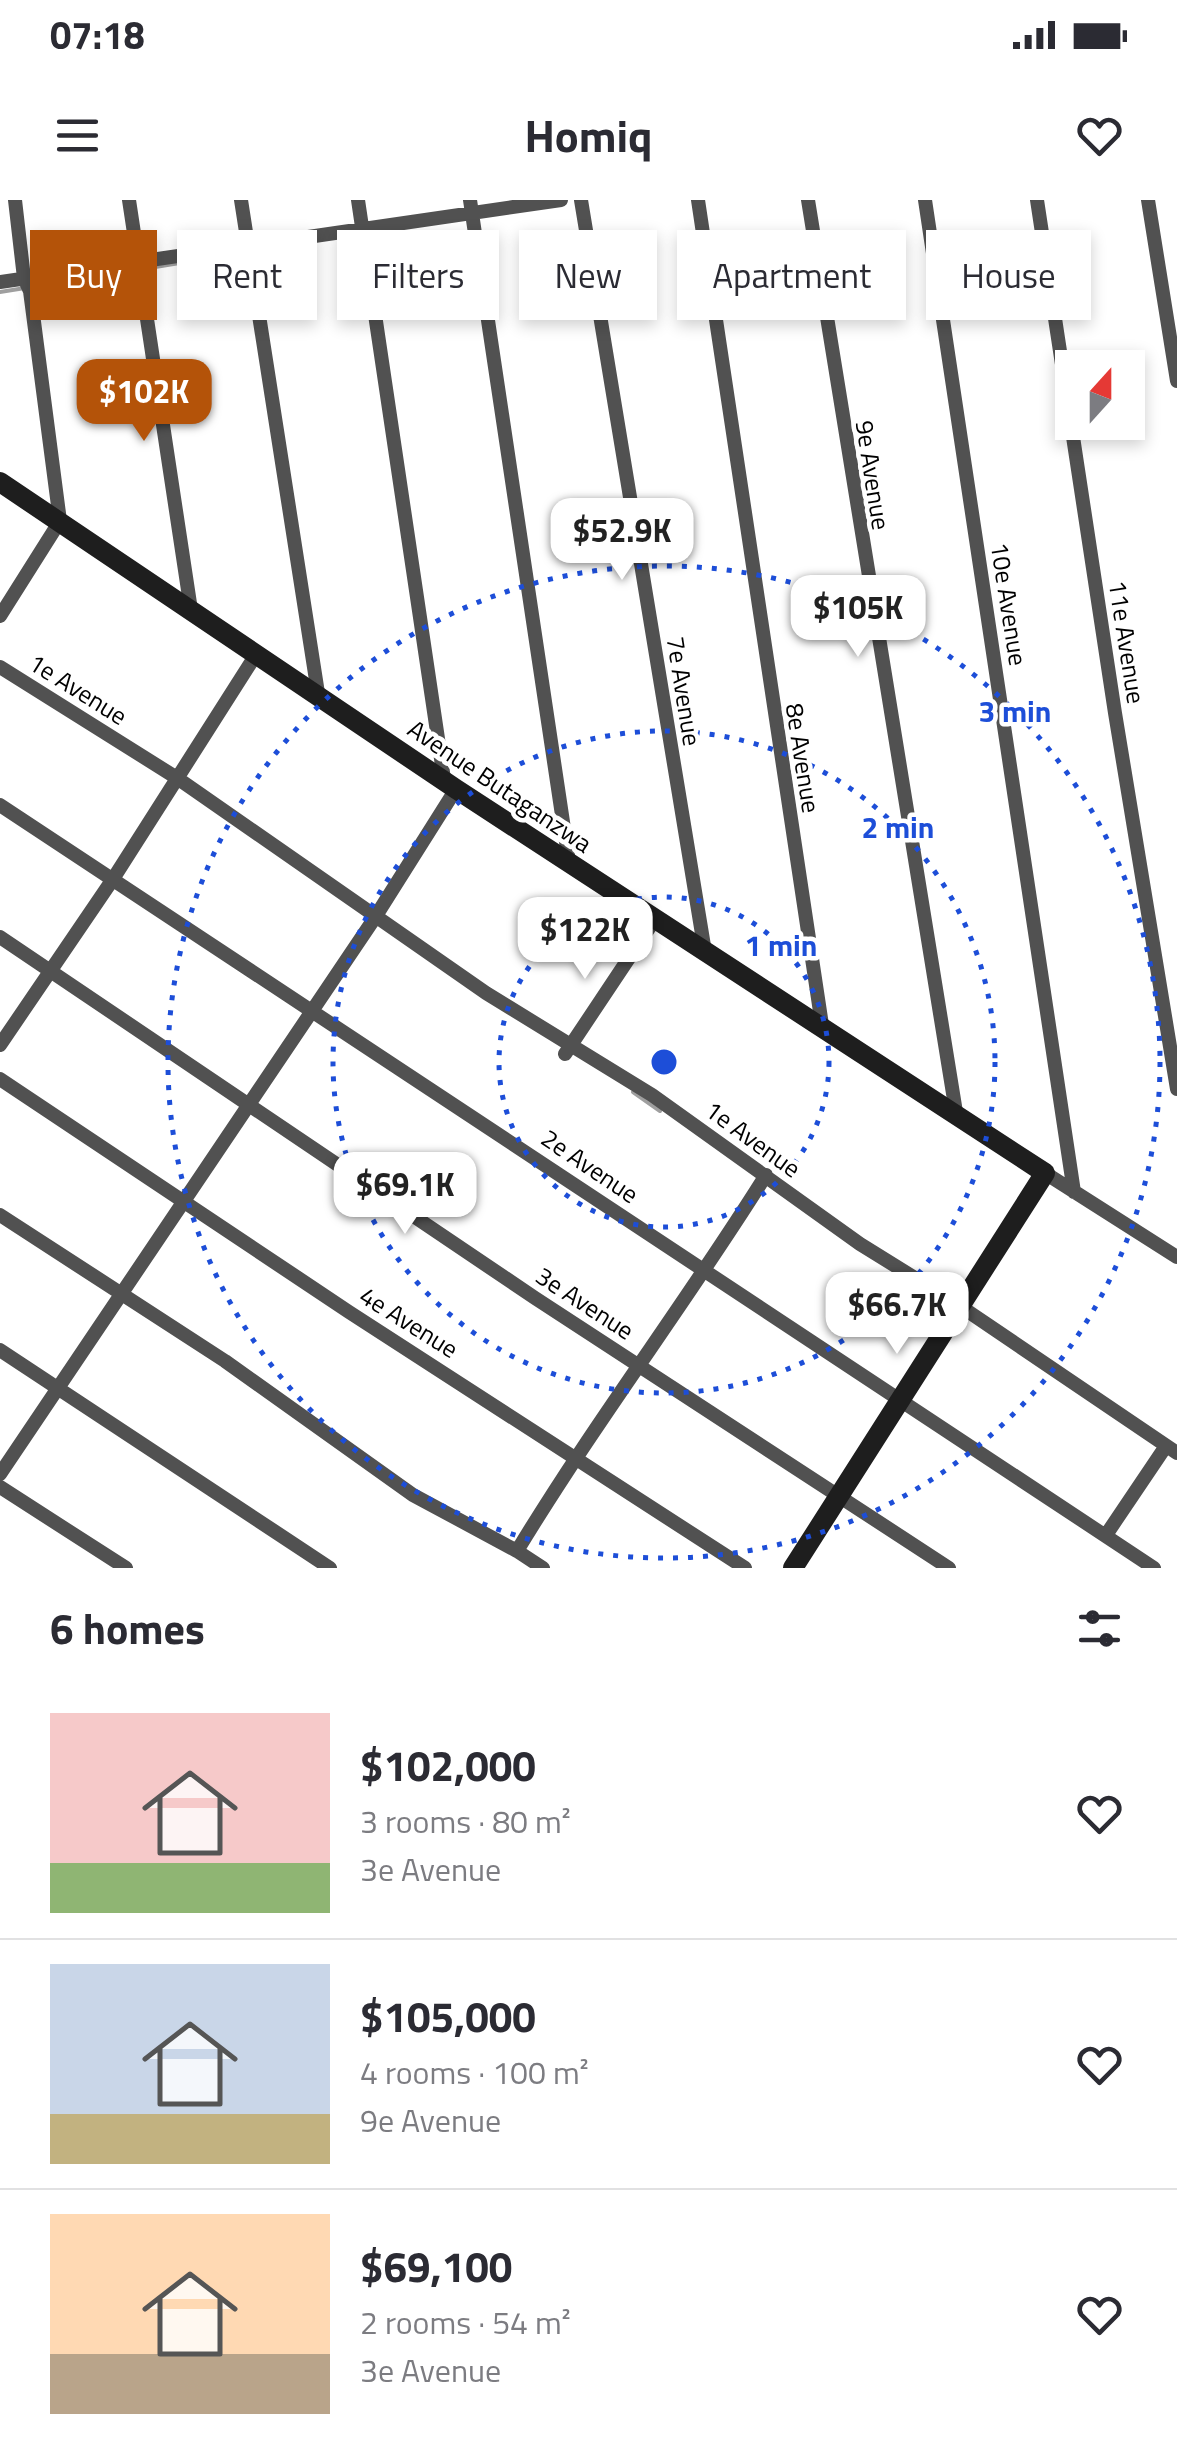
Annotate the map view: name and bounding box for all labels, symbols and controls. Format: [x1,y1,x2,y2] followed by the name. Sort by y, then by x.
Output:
[50,6,145,64] text: 07:18
[525,101,652,169] text: Homiq
[50,108,105,163] icon: menu
[1072,108,1127,163] icon: heart
[30,230,157,320] chip: Buy
[177,230,317,320] chip: Rent
[337,230,499,320] chip: Filters
[519,230,657,320] chip: New
[677,230,906,320] chip: Apartment
[926,230,1091,320] chip: House
[1055,350,1145,440] north arrow
[1055,350,1145,440] map controls
[74,359,214,444] pin: $102K
[99,367,189,415] text: $102K
[846,418,900,532] street label: 9e Avenue
[541,498,703,583] pin: $52.9K
[573,506,671,554] text: $52.9K
[981,540,1037,668] street label: 10e Avenue
[788,575,928,660] pin: $105K
[1099,578,1155,706] street label: 11e Avenue
[813,583,903,631] text: $105K
[657,634,711,748] street label: 7e Avenue
[21,644,135,734] street label: 1e Avenue
[979,688,1051,734] text: 3 min
[776,701,830,815] street label: 8e Avenue
[400,710,600,862] street label: Avenue Butaganzwa
[862,804,934,850] text: 2 min
[515,897,655,982] pin: $122K
[540,905,630,953] text: $122K
[745,922,817,968] text: 1 min
[646,1044,682,1080] centre of rings
[697,1091,809,1187] street label: 1e Avenue
[534,1119,646,1213] street label: 2e Avenue
[324,1152,486,1237] pin: $69.1K
[356,1160,454,1208] text: $69.1K
[528,1257,642,1349] street label: 3e Avenue
[816,1272,978,1357] pin: $66.7K
[352,1277,466,1367] street label: 4e Avenue
[848,1280,946,1328] text: $66.7K
[50,1596,205,1660] text: 6 homes
[1072,1601,1127,1656] icon: filters
[360,1733,536,1797] text: $102,000
[130,1753,250,1873] icon: home
[1072,1786,1127,1841] icon: heart
[360,1797,571,1845] text: 3 rooms · 80 m²
[360,1845,501,1893] text: 3e Avenue
[360,1984,536,2048] text: $105,000
[130,2004,250,2124] icon: home
[1072,2037,1127,2092] icon: heart
[360,2048,589,2096] text: 4 rooms · 100 m²
[360,2096,501,2144] text: 9e Avenue
[360,2234,512,2298] text: $69,100
[130,2254,250,2374] icon: home
[1072,2287,1127,2342] icon: heart
[360,2298,571,2346] text: 2 rooms · 54 m²
[360,2346,501,2394] text: 3e Avenue

